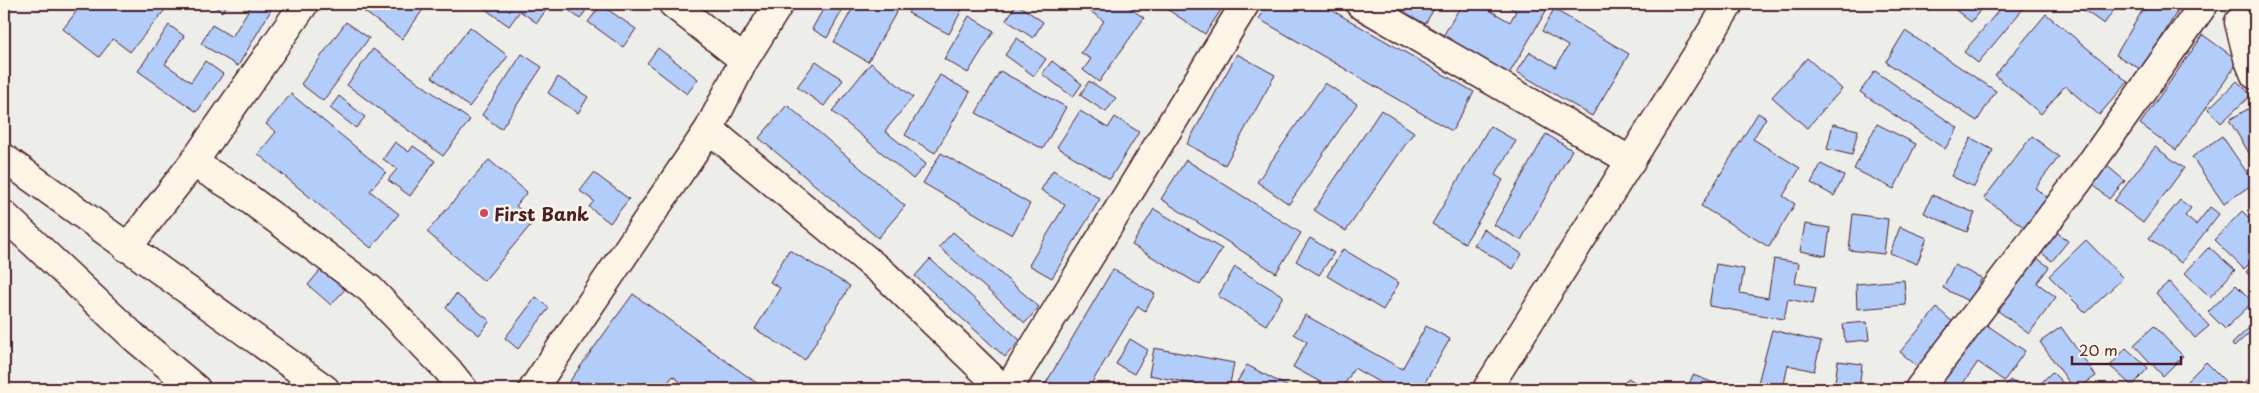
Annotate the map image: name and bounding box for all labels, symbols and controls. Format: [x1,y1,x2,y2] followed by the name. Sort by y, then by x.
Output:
[494,200,589,227] place label: First Bank
[478,207,490,219] marker: First Bank
[2072,333,2180,365] scale bar
[2079,338,2118,361] text: 20 m

